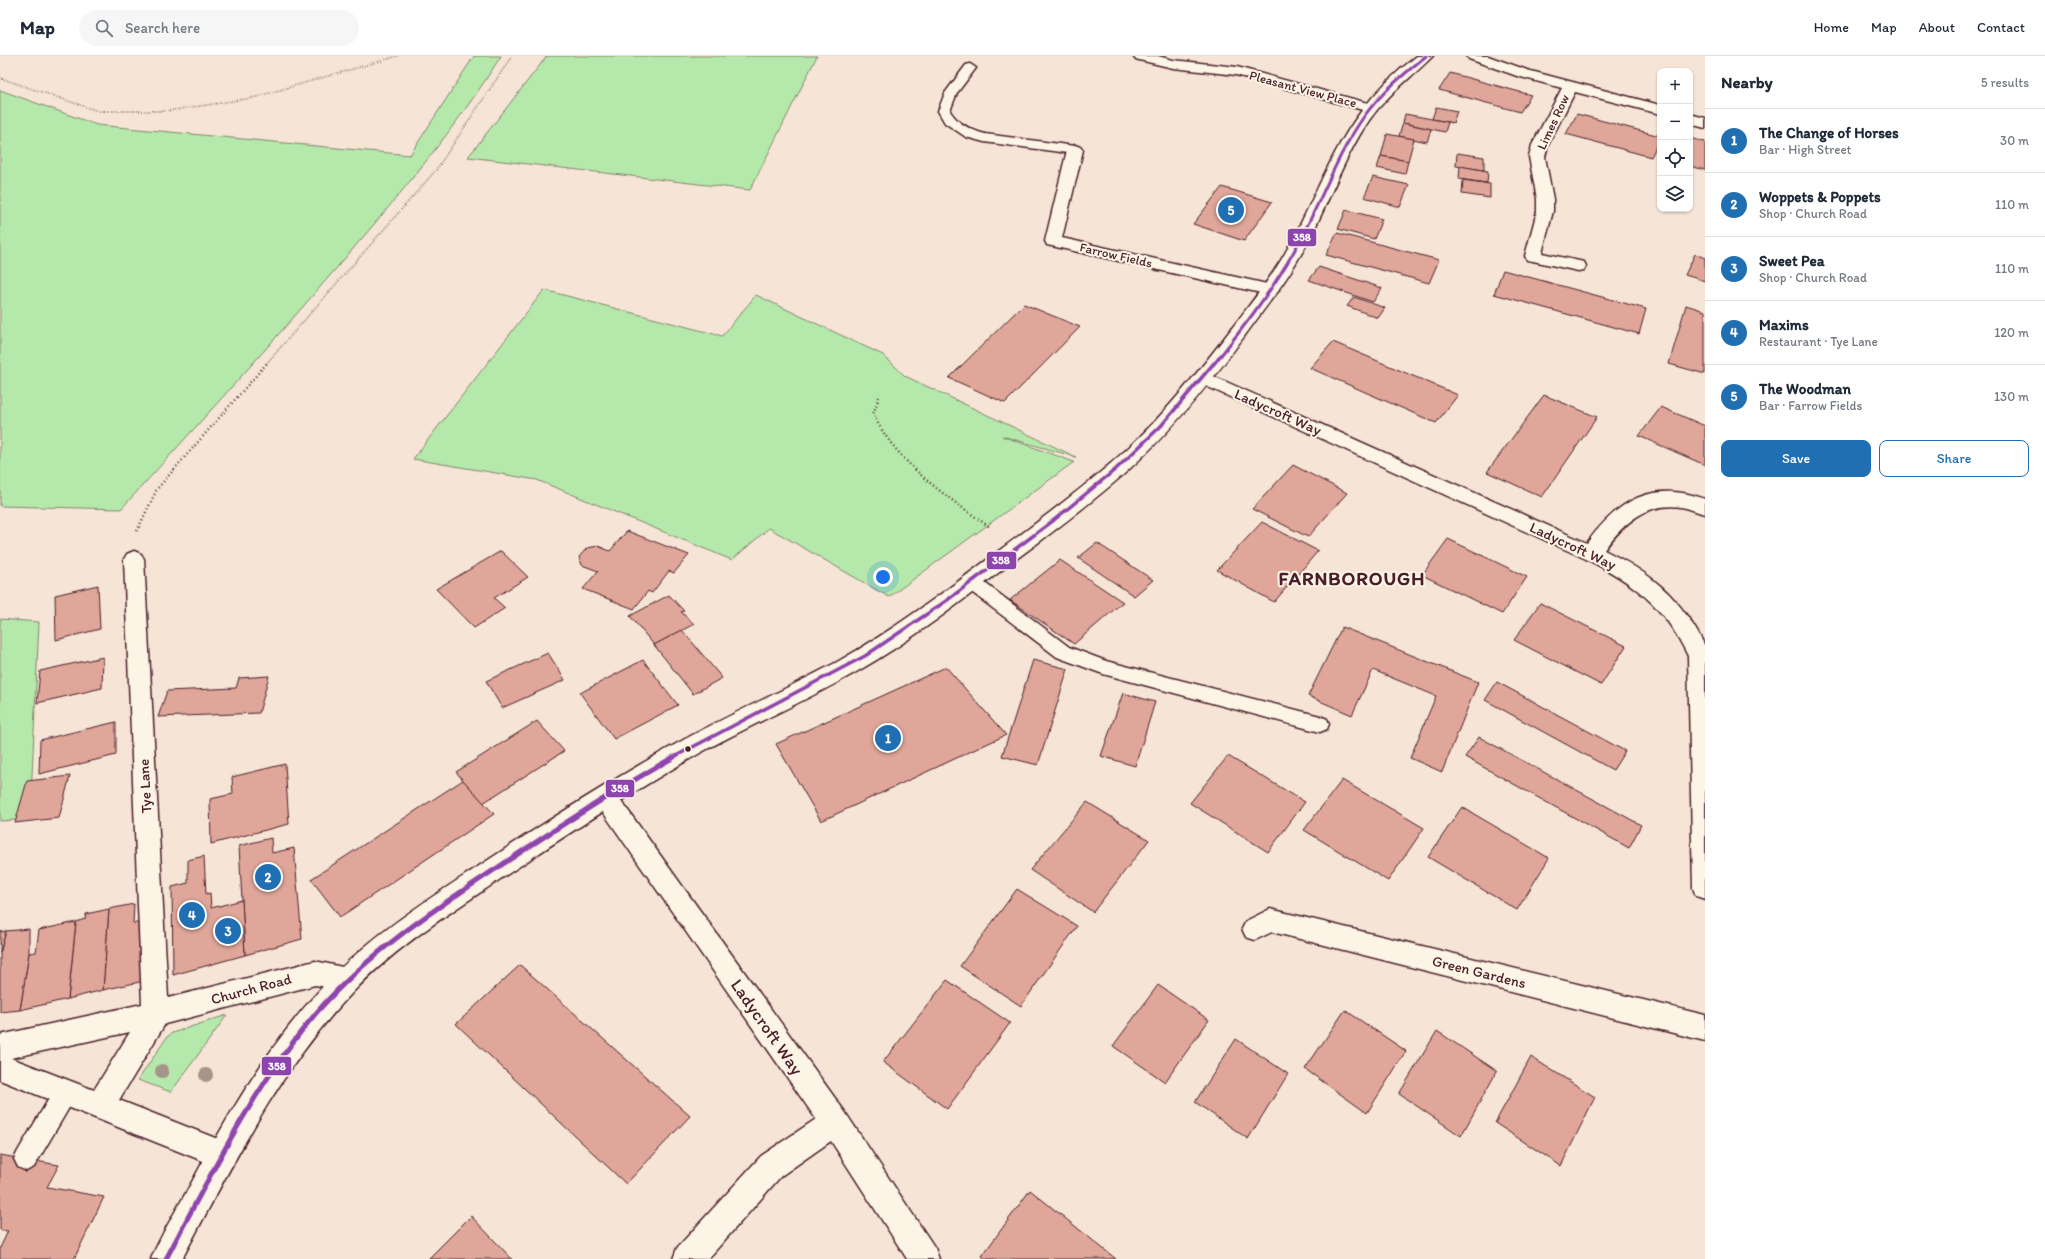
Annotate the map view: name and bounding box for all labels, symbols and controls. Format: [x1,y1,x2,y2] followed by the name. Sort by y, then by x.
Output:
[79,10,359,46] search box
[20,16,55,39] text: Map
[93,17,115,39] icon: search
[125,19,200,37] text: Search here
[1814,19,1849,36] text: Home
[1871,19,1897,36] text: Map
[1919,19,1955,36] text: About
[1977,19,2025,36] text: Contact
[1248,67,1358,111] street label: Pleasant View Place
[1657,68,1693,212] map controls
[1657,68,1693,104] button: +
[1721,72,1773,92] text: Nearby
[1981,75,2029,90] text: 5 results
[1534,92,1572,152] street label: Limes Row
[1657,104,1693,140] button: −
[1759,124,1899,142] text: The Change of Horses
[1731,133,1737,148] text: 1
[2000,133,2029,148] text: 30 m
[1657,140,1693,176] button: locate
[1759,142,1851,157] text: Bar · High Street
[1657,176,1693,212] button: layers
[1759,188,1881,206] text: Woppets & Poppets
[1218,195,1244,225] pin: 5
[1731,197,1737,212] text: 2
[1995,197,2029,212] text: 110 m
[1759,206,1867,221] text: Shop · Church Road
[1287,228,1317,247] line badge: 358
[1293,231,1311,244] text: 358
[1078,239,1154,271] street label: Farrow Fields
[1759,252,1825,270] text: Sweet Pea
[1730,261,1738,276] text: 3
[1995,261,2029,276] text: 110 m
[1759,270,1867,285] text: Shop · Church Road
[1759,316,1809,334] text: Maxims
[1730,325,1738,340] text: 4
[1994,325,2029,340] text: 120 m
[1759,334,1878,349] text: Restaurant · Tye Lane
[1759,380,1851,398] text: The Woodman
[1232,385,1324,439] street label: Ladycroft Way
[1731,389,1737,404] text: 5
[1994,389,2029,404] text: 130 m
[1759,398,1862,413] text: Bar · Farrow Fields
[1721,440,1871,477] button: Save
[1879,440,2029,477] button: Share
[1527,518,1619,574] street label: Ladycroft Way
[986,551,1017,570] line badge: 358
[992,554,1010,567] text: 358
[873,567,893,587] your location
[1279,567,1425,590] district label: FARNBOROUGH
[875,723,901,753] pin: 1
[683,744,693,754] unlabelled marker
[135,758,155,814] street label: Tye Lane
[605,779,635,798] line badge: 358
[611,782,629,795] text: 358
[255,862,281,892] pin: 2
[179,900,205,930] pin: 4
[215,916,241,946] pin: 3
[1430,952,1528,992] street label: Green Gardens
[209,970,293,1008] street label: Church Road
[726,975,808,1080] street label: Ladycroft Way
[261,1056,292,1076] line badge: 358
[268,1060,286,1073] text: 358

